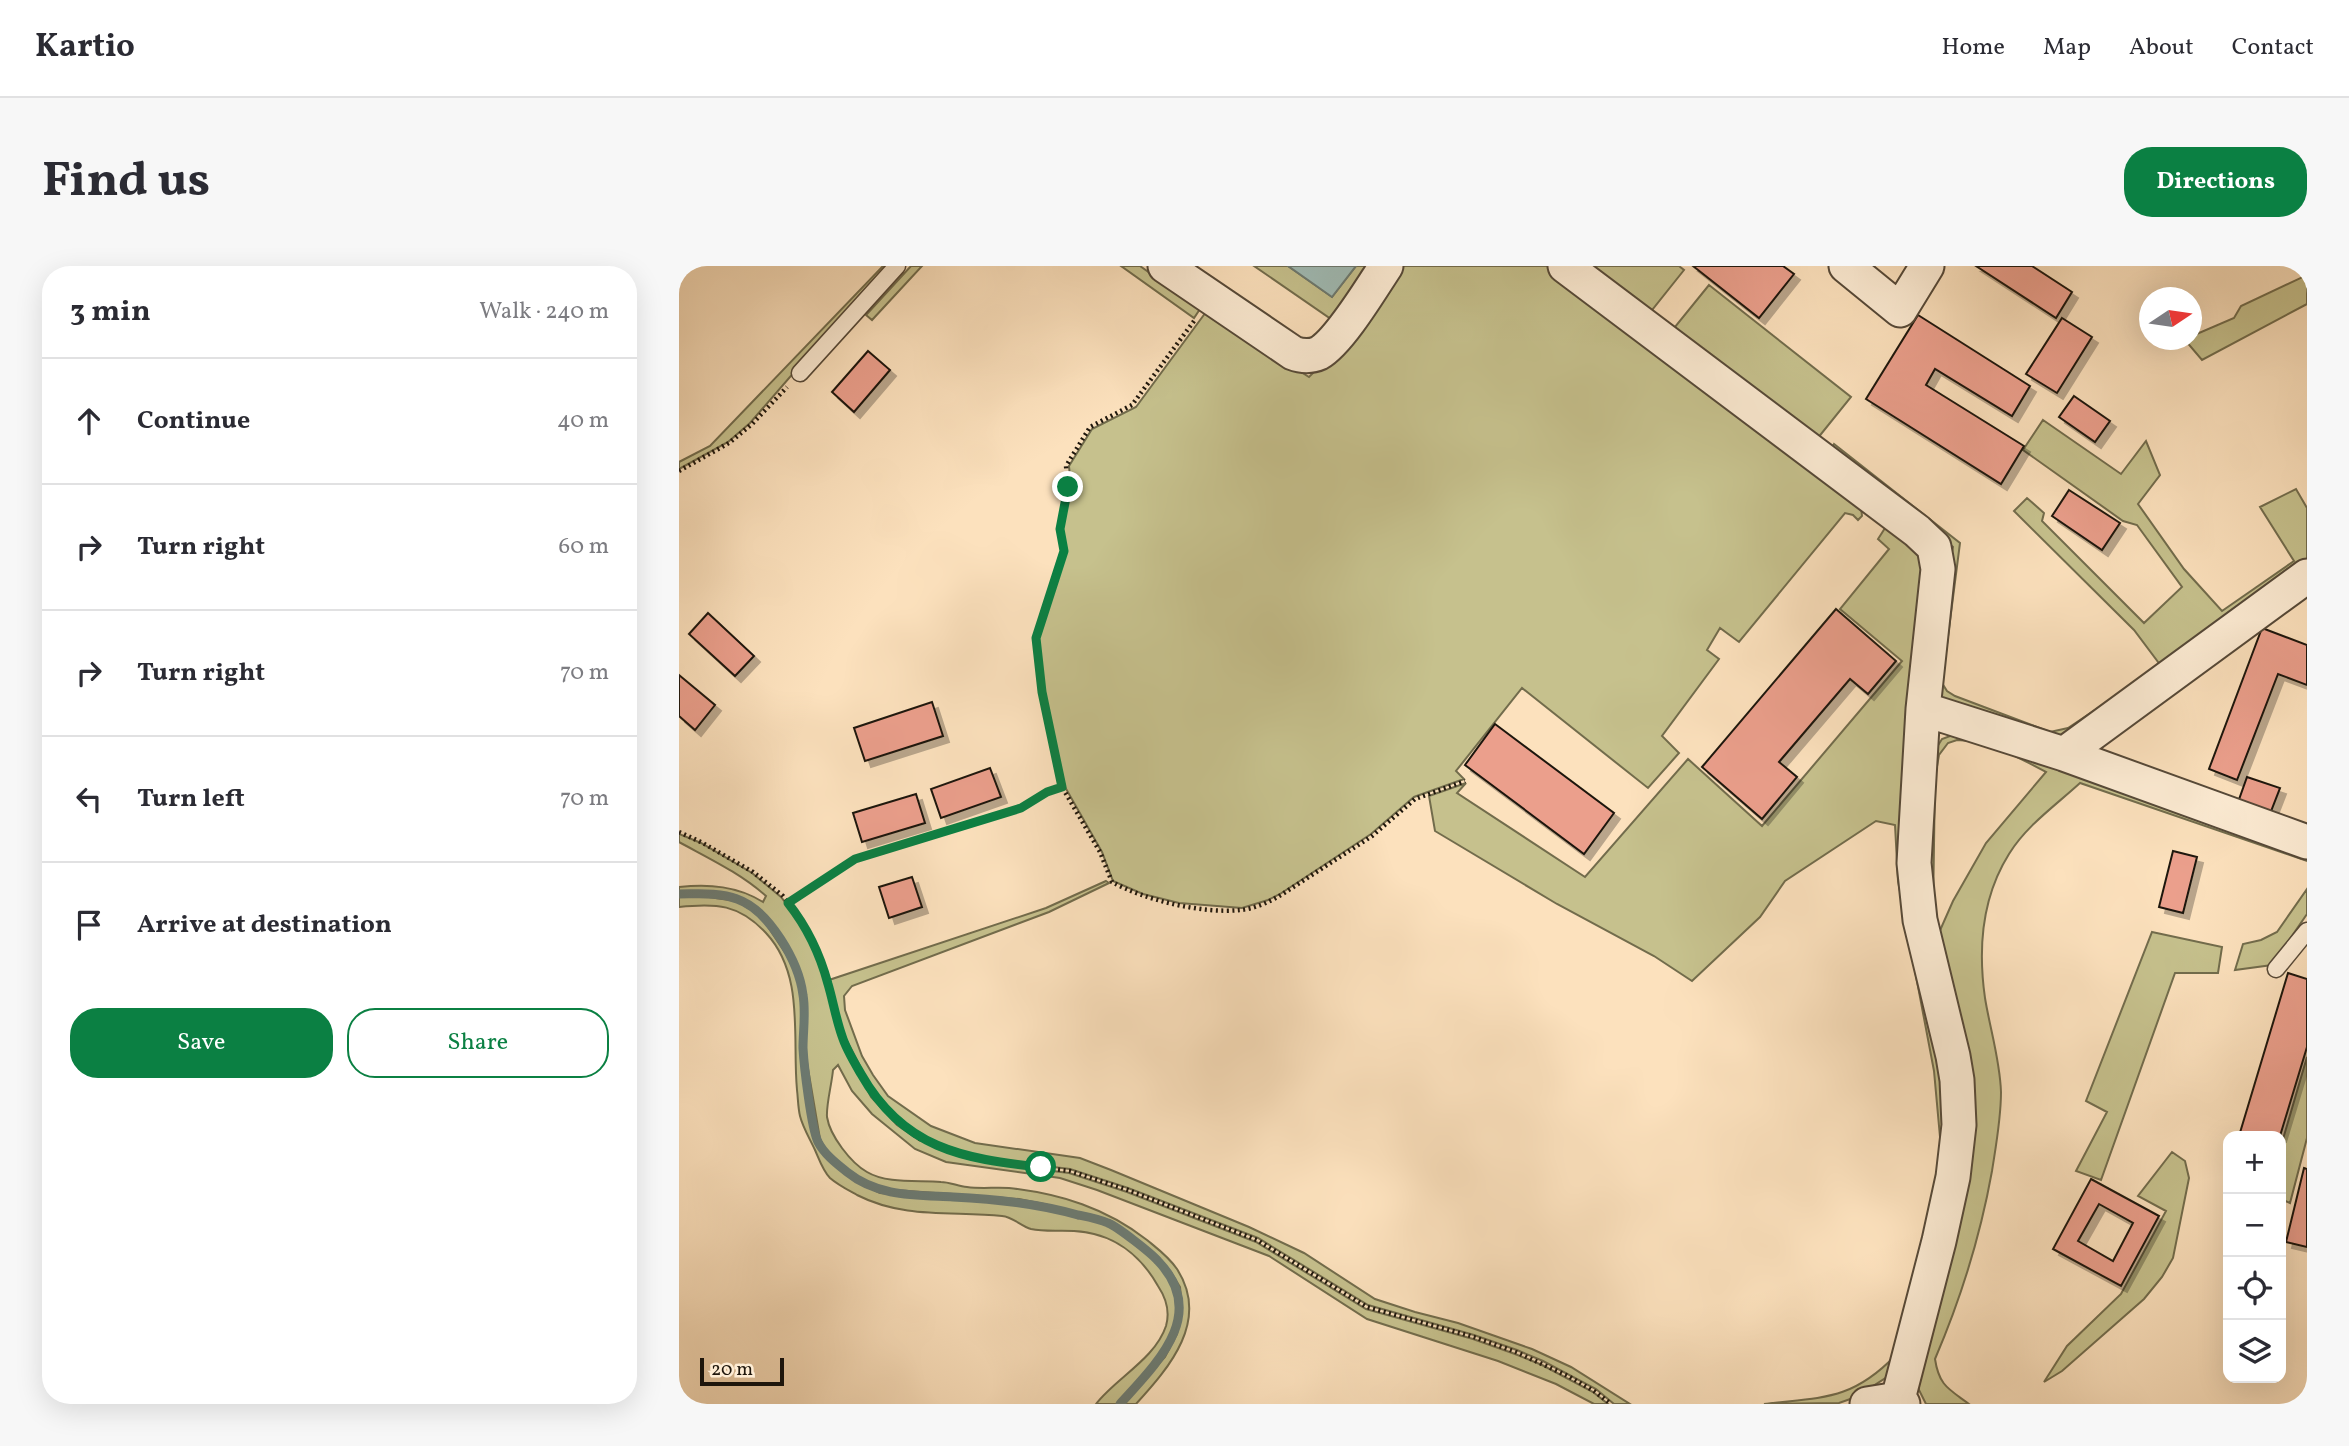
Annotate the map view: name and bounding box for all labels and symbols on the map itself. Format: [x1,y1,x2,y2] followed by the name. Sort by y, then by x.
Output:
[2139,287,2202,350] north arrow
[1052,471,1083,502] route end
[1025,1151,1056,1182] route start
[700,1355,784,1387] scale bar

